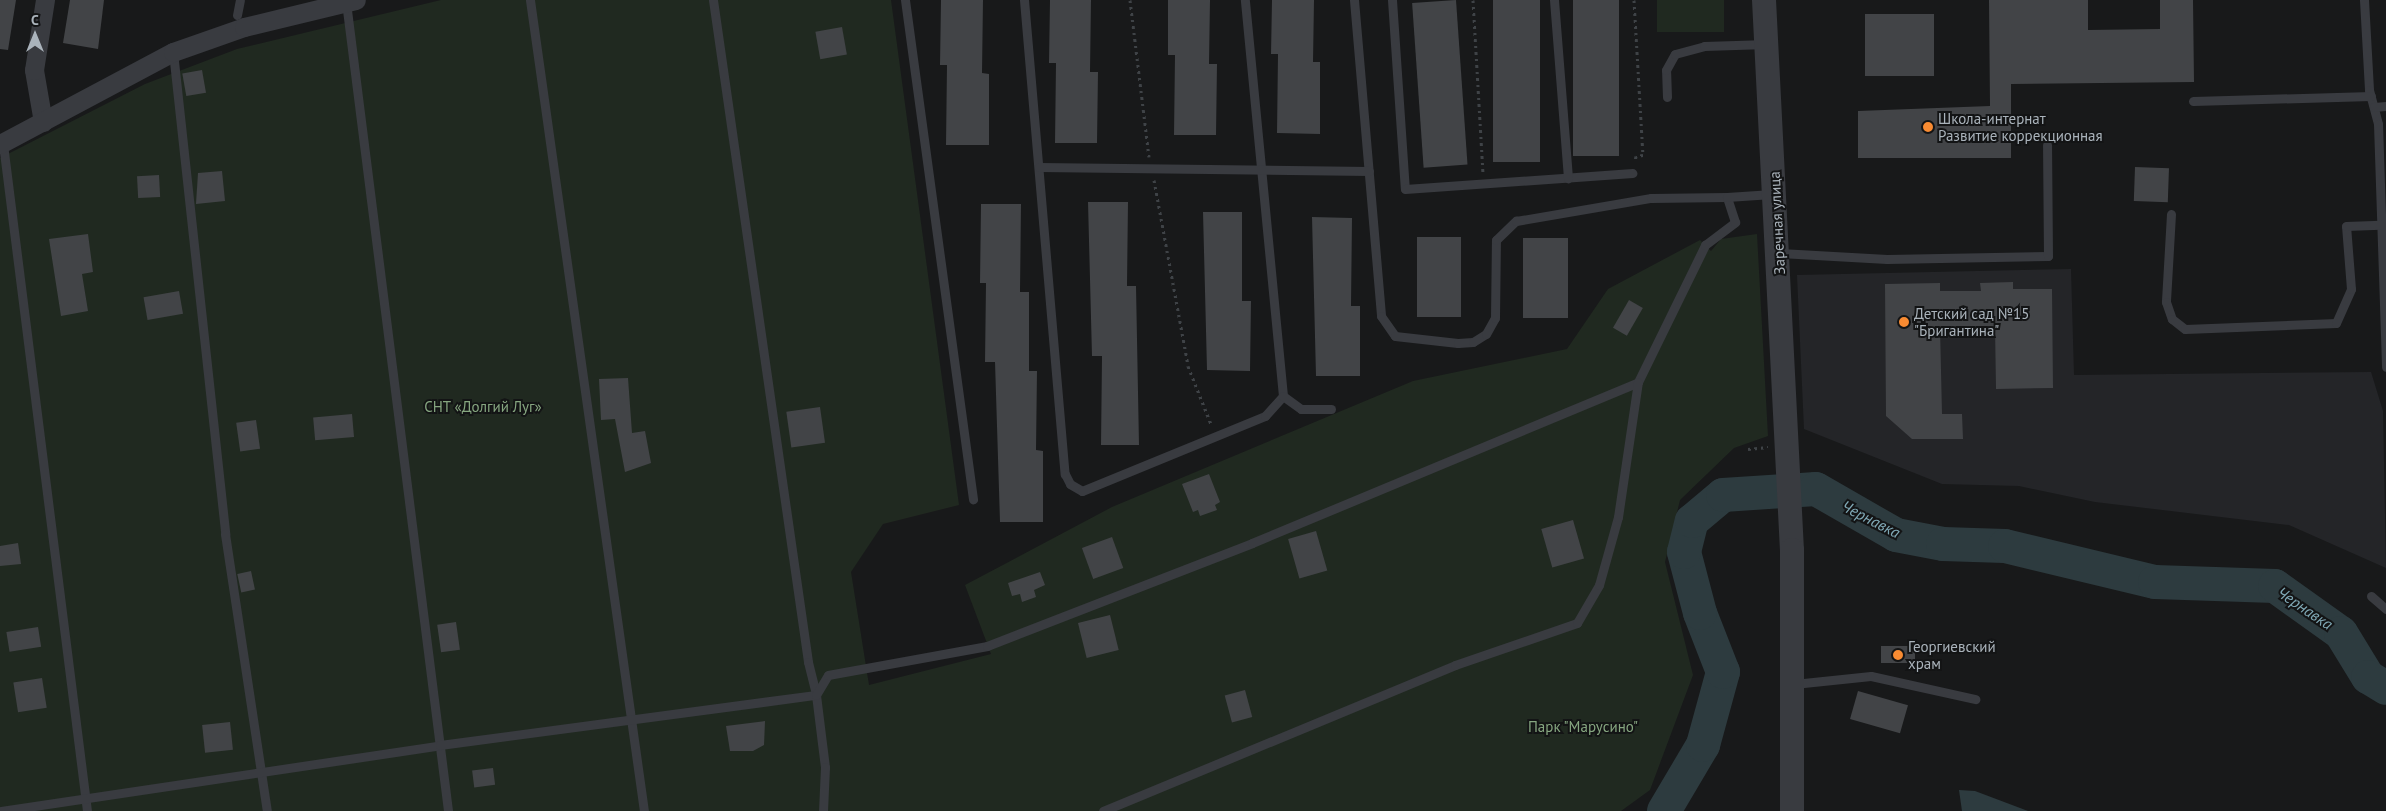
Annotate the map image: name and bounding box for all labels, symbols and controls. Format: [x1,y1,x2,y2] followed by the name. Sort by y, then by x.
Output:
[10,10,60,60] north arrow
[31,11,39,29] text: С
[1938,109,2103,144] place label: Школа-интернат Развитие коррекционная
[1922,121,1934,133] marker: Школа-интернат Развитие коррекционная
[1765,171,1789,275] street label: Заречная улица
[1914,304,2029,339] place label: Детский сад №15 "Бригантина"
[1898,316,1910,328] marker: Детский сад №15 "Бригантина"
[424,398,542,416] park label: СНТ «Долгий Луг»
[1839,496,1903,542] water label: Чернавка
[2274,582,2336,634] water label: Чернавка
[1908,637,1996,672] place label: Георгиевский храм
[1892,649,1904,661] marker: Георгиевский храм
[1527,718,1639,736] park label: Парк "Марусино"

